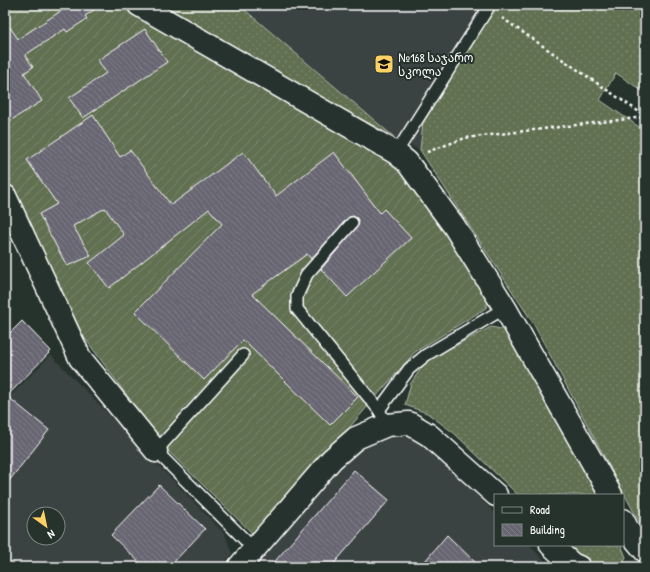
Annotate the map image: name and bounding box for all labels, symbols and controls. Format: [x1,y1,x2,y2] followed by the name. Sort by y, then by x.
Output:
[398,49,474,80] place label: №168 საჯარო სკოლა
[373,53,395,75] school or university icon: №168 საჯარო სკოლა
[494,494,624,546] legend
[530,501,550,518] text: Road
[26,506,66,546] north arrow
[530,521,565,538] text: Building
[45,527,58,542] text: N

